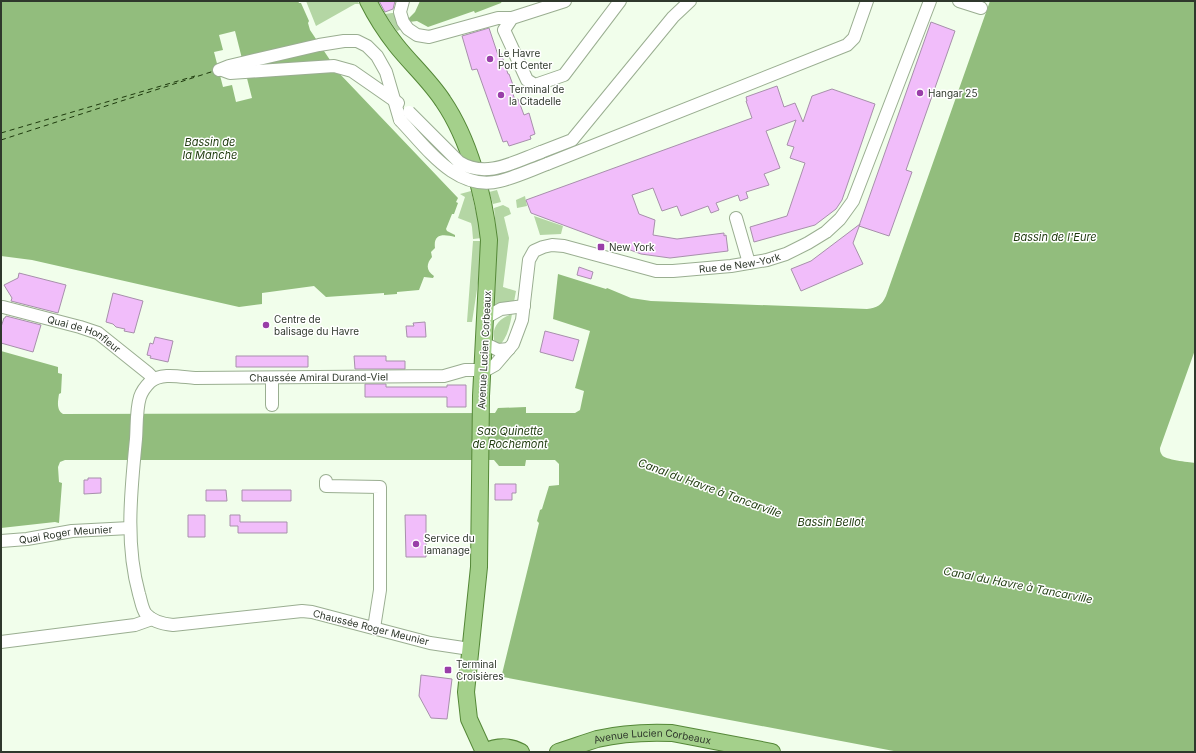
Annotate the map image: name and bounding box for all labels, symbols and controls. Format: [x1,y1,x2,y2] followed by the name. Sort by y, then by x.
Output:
[498,47,552,71] place label: Le Havre Port Center
[485,54,495,64] marker: Le Havre Port Center
[509,83,564,107] place label: Terminal de la Citadelle
[928,87,977,99] place label: Hangar 25
[915,88,925,98] marker: Hangar 25
[496,90,506,100] marker: Terminal de la Citadelle
[183,135,237,162] water label: Bassin de la Manche
[1013,230,1097,244] water label: Bassin de l'Eure
[609,241,655,253] place label: New York
[596,242,606,252] marker: New York
[698,250,782,275] street label: Rue de New-York
[475,290,493,409] street label: Avenue Lucien Corbeaux
[46,313,123,355] street label: Quai de Honfleur
[274,313,359,337] place label: Centre de balisage du Havre
[261,320,271,330] marker: Centre de balisage du Havre
[249,370,388,384] street label: Chaussée Amiral Durand-Viel
[472,424,548,451] water label: Sas Quinette de Rochemont
[636,455,784,521] water label: Canal du Havre à Tancarville
[798,515,865,529] water label: Bassin Bellot
[18,523,113,546] street label: Quai Roger Meunier
[424,532,475,556] place label: Service du lamanage
[411,539,421,549] marker: Service du lamanage
[942,564,1094,606] water label: Canal du Havre à Tancarville
[312,607,431,647] street label: Chaussée Roger Meunier
[456,658,504,682] place label: Terminal Croisières
[443,665,453,675] marker: Terminal Croisières
[592,727,713,746] street label: Avenue Lucien Corbeaux

